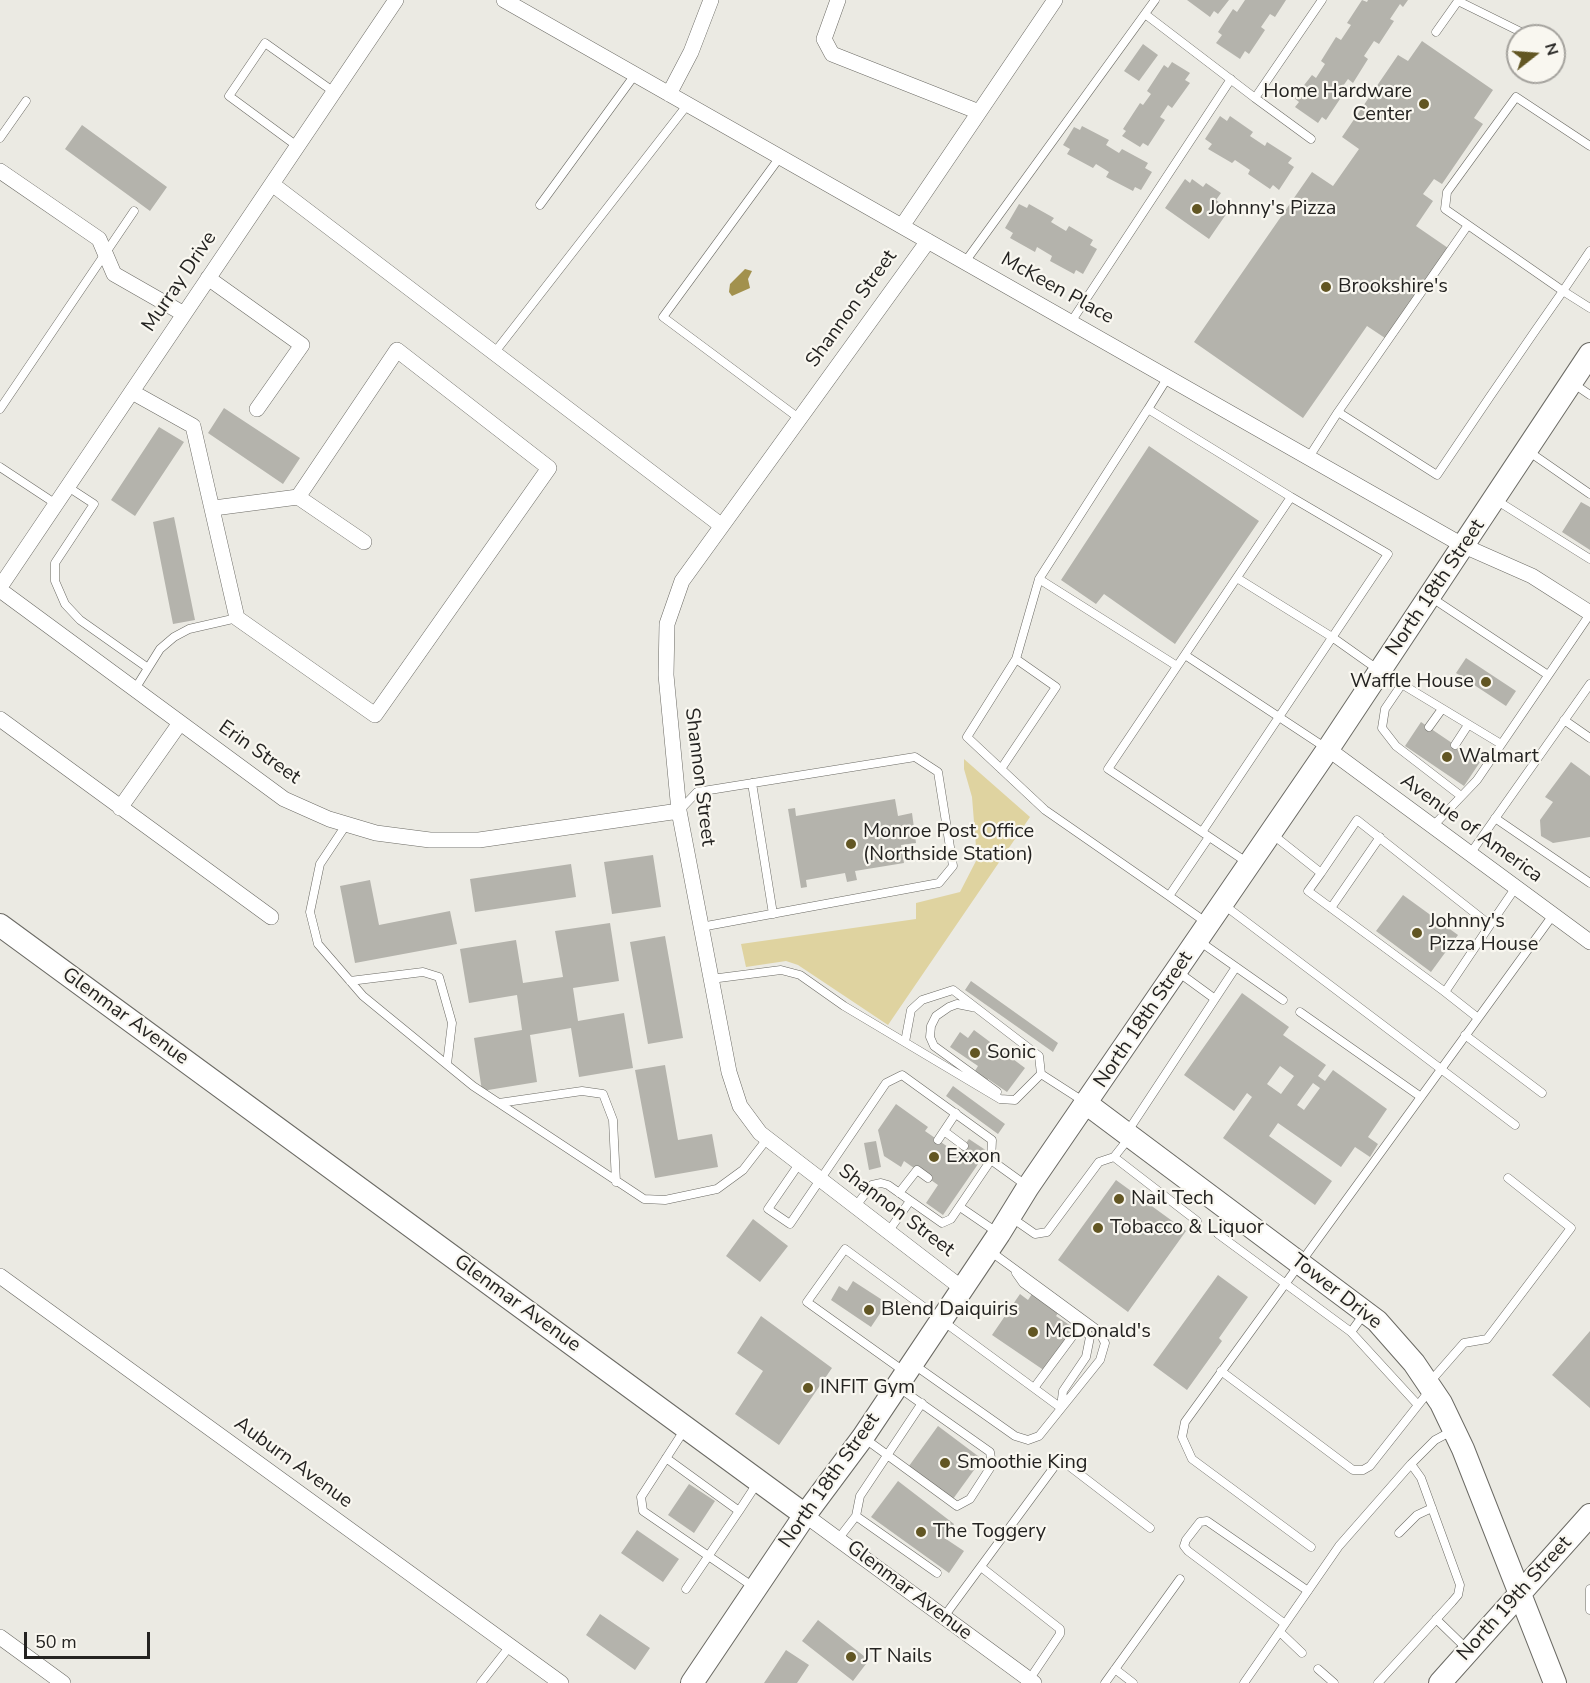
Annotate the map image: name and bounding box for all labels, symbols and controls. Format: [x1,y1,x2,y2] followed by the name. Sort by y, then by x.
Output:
[1506,24,1566,84] north arrow
[1539,40,1564,58] text: N
[1263,80,1412,127] place label: Home Hardware Center
[1417,97,1431,111] marker: Home Hardware Center
[1209,197,1336,221] place label: Johnny's Pizza
[1190,202,1204,216] marker: Johnny's Pizza
[138,227,222,337] street label: Murray Drive
[801,246,903,372] street label: Shannon Street
[996,248,1118,330] street label: McKeen Place
[1338,275,1448,299] place label: Brookshire's
[1319,280,1333,294] marker: Brookshire's
[1382,515,1490,661] street label: North 18th Street
[1350,670,1474,694] place label: Waffle House
[1479,675,1493,689] marker: Waffle House
[679,706,719,848] street label: Shannon Street
[213,716,305,790] street label: Erin Street
[1459,745,1539,769] place label: Walmart
[1440,750,1454,764] marker: Walmart
[1395,769,1547,889] street label: Avenue of America
[863,820,1034,867] place label: Monroe Post Office (Northside Station)
[844,837,858,851] marker: Monroe Post Office (Northside Station)
[1429,910,1538,957] place label: Johnny's Pizza House
[1410,926,1424,940] marker: Johnny's Pizza House
[1090,947,1198,1093] street label: North 18th Street
[57,963,193,1071] street label: Glenmar Avenue
[987,1041,1036,1065] place label: Sonic
[968,1046,982,1060] marker: Sonic
[946,1145,1001,1169] place label: Exxon
[927,1150,941,1164] marker: Exxon
[833,1160,959,1262] street label: Shannon Street
[1131,1187,1214,1211] place label: Nail Tech
[1112,1192,1126,1206] marker: Nail Tech
[1110,1216,1264,1240] place label: Tobacco & Liquor
[1091,1221,1105,1235] marker: Tobacco & Liquor
[1286,1249,1386,1335] street label: Tower Drive
[449,1250,585,1358] street label: Glenmar Avenue
[881,1298,1018,1322] place label: Blend Daiquiris
[862,1303,876,1317] marker: Blend Daiquiris
[1045,1320,1151,1344] place label: McDonald's
[1026,1325,1040,1339] marker: McDonald's
[820,1376,915,1400] place label: INFIT Gym
[801,1381,815,1395] marker: INFIT Gym
[775,1409,885,1553] street label: North 18th Street
[229,1412,357,1514] street label: Auburn Avenue
[957,1451,1088,1475] place label: Smoothie King
[938,1456,952,1470] marker: Smoothie King
[933,1520,1046,1544] place label: The Toggery
[914,1525,928,1539] marker: The Toggery
[1453,1532,1577,1666] street label: North 19th Street
[842,1536,976,1646] street label: Glenmar Avenue
[27,1620,153,1658] scale bar
[35,1630,77,1654] text: 50 m
[863,1645,932,1669] place label: JT Nails
[844,1650,858,1664] marker: JT Nails

